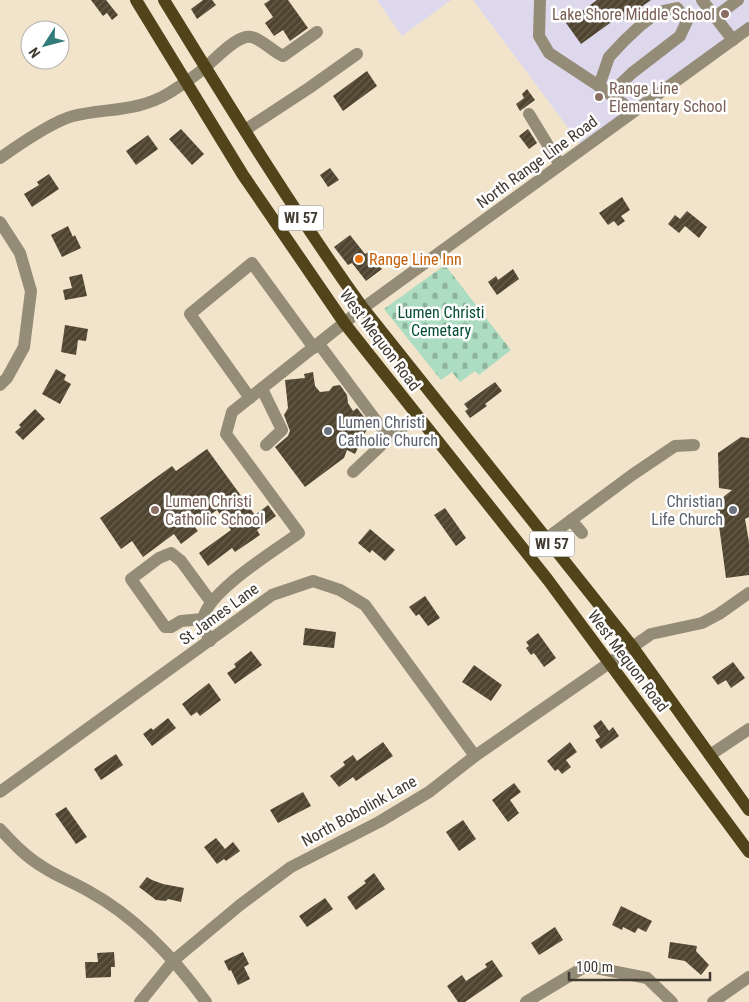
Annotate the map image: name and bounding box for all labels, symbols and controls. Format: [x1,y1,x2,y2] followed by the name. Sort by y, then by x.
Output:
[552,5,715,24] place label: Lake Shore Middle School
[719,8,731,20] marker: Lake Shore Middle School
[20,20,70,70] north arrow
[25,44,43,61] text: N
[609,79,726,116] place label: Range Line Elementary School
[593,91,605,103] marker: Range Line Elementary School
[473,112,601,212] street label: North Range Line Road
[278,206,324,230] road number: WI 57
[369,250,462,269] place label: Range Line Inn
[353,253,365,265] marker: Range Line Inn
[336,286,424,394] street label: West Mequon Road
[397,303,485,340] park label: Lumen Christi Cemetary
[338,413,438,450] place label: Lumen Christi Catholic Church
[322,425,334,437] marker: Lumen Christi Catholic Church
[165,492,264,529] place label: Lumen Christi Catholic School
[651,492,723,529] place label: Christian Life Church
[149,504,161,516] marker: Lumen Christi Catholic School
[727,504,739,516] marker: Christian Life Church
[530,532,574,556] road number: WI 57
[176,579,262,649] street label: St James Lane
[584,607,672,715] street label: West Mequon Road
[298,772,420,850] street label: North Bobolink Lane
[569,950,710,982] scale bar
[576,958,613,976] text: 100 m

